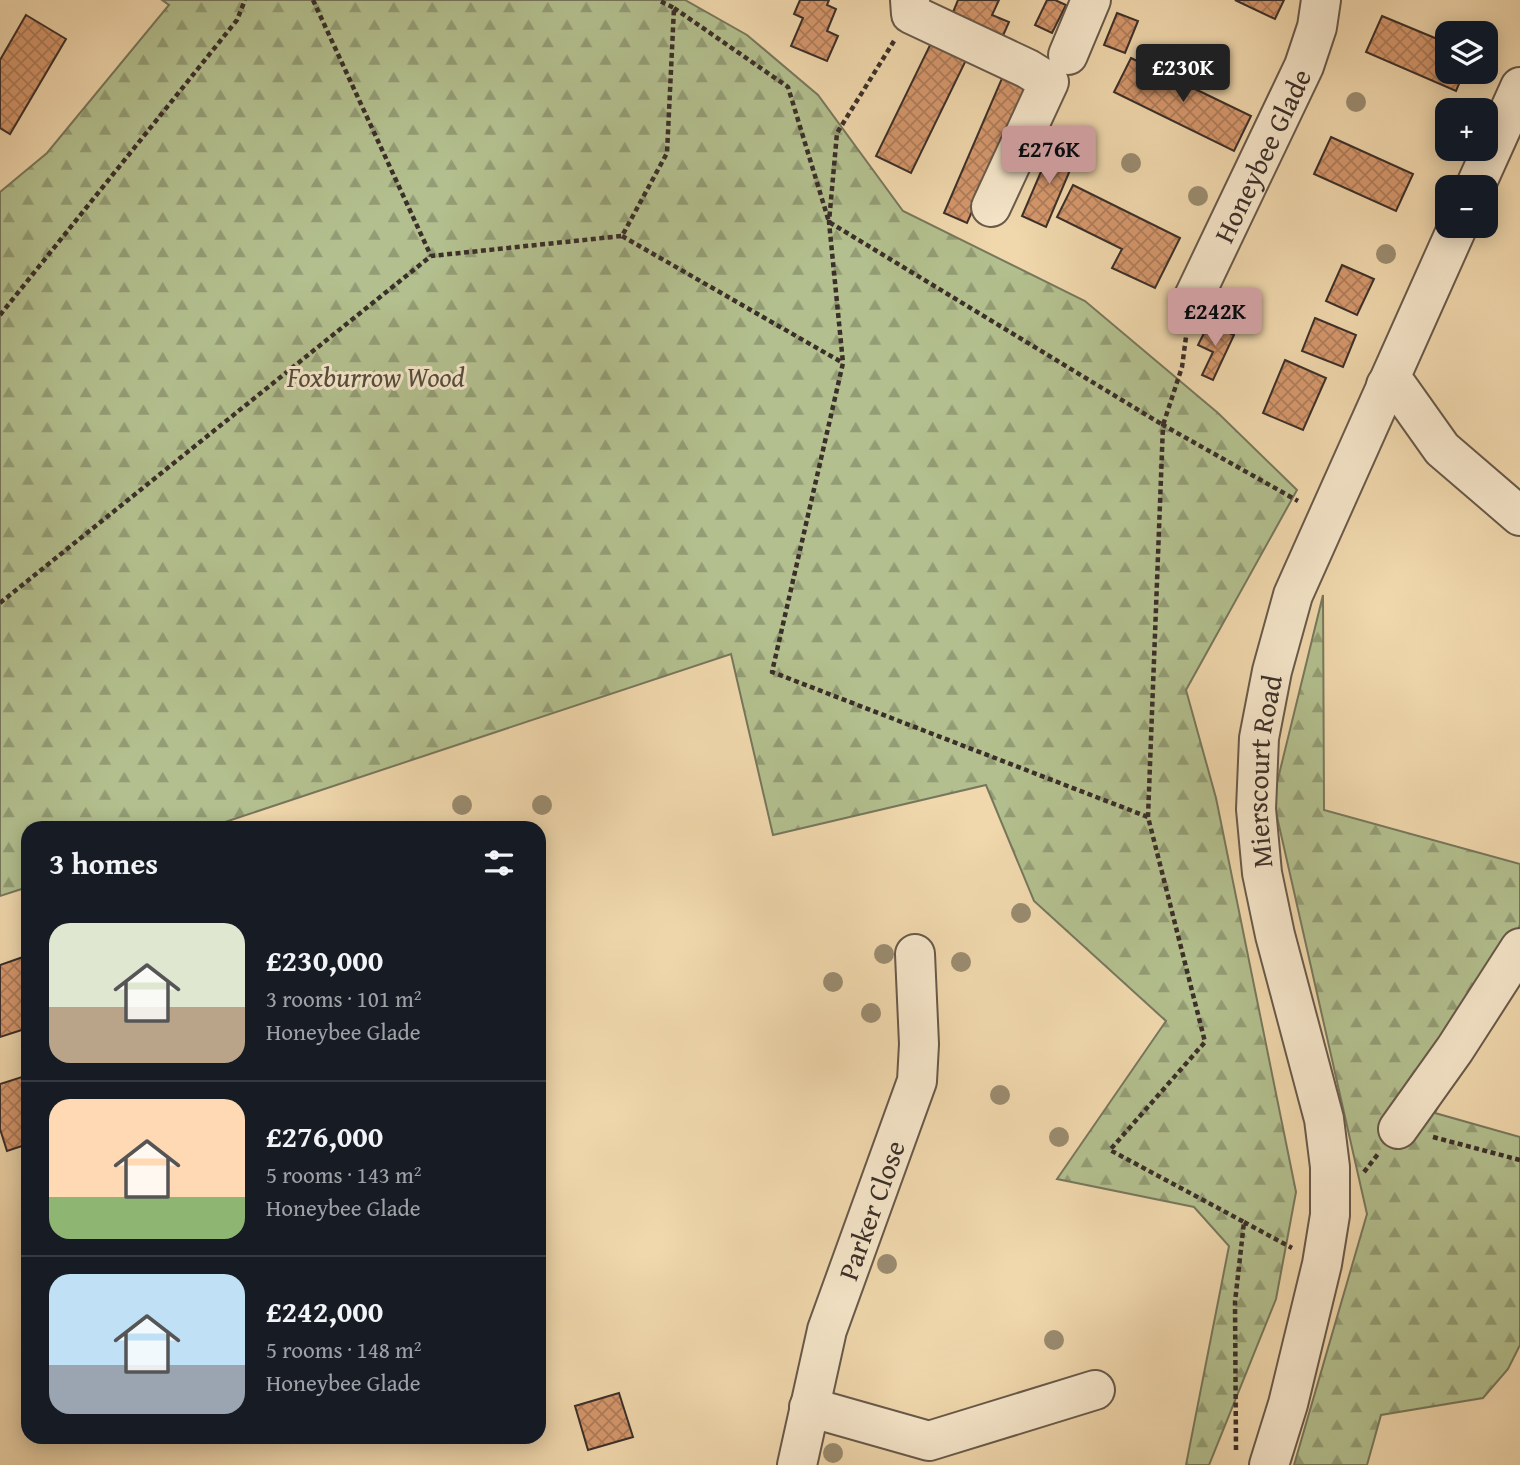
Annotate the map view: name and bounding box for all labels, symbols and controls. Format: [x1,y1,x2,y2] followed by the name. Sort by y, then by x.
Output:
[1435,21,1498,238] map controls
[1435,21,1498,84] button: layers
[1134,44,1232,104] pin: £230K
[1152,50,1214,83] text: £230K
[1202,61,1321,249] street label: Honeybee Glade
[1435,98,1498,161] button: +
[1000,127,1098,186] pin: £276K
[1018,132,1080,165] text: £276K
[1435,175,1498,238] button: −
[1166,288,1264,348] pin: £242K
[1184,294,1246,327] text: £242K
[286,356,465,397] park label: Foxburrow Wood
[1235,671,1291,870] street label: Mierscourt Road
[49,841,158,885] text: 3 homes
[480,844,518,882] icon: filters
[266,938,383,982] text: £230,000
[105,951,189,1035] icon: home
[266,982,421,1015] text: 3 rooms · 101 m²
[266,1015,421,1048] text: Honeybee Glade
[266,1114,383,1158] text: £276,000
[105,1127,189,1211] icon: home
[826,1134,915,1286] street label: Parker Close
[266,1158,421,1191] text: 5 rooms · 143 m²
[266,1191,421,1224] text: Honeybee Glade
[266,1289,383,1333] text: £242,000
[105,1302,189,1386] icon: home
[266,1333,421,1366] text: 5 rooms · 148 m²
[266,1366,421,1399] text: Honeybee Glade

